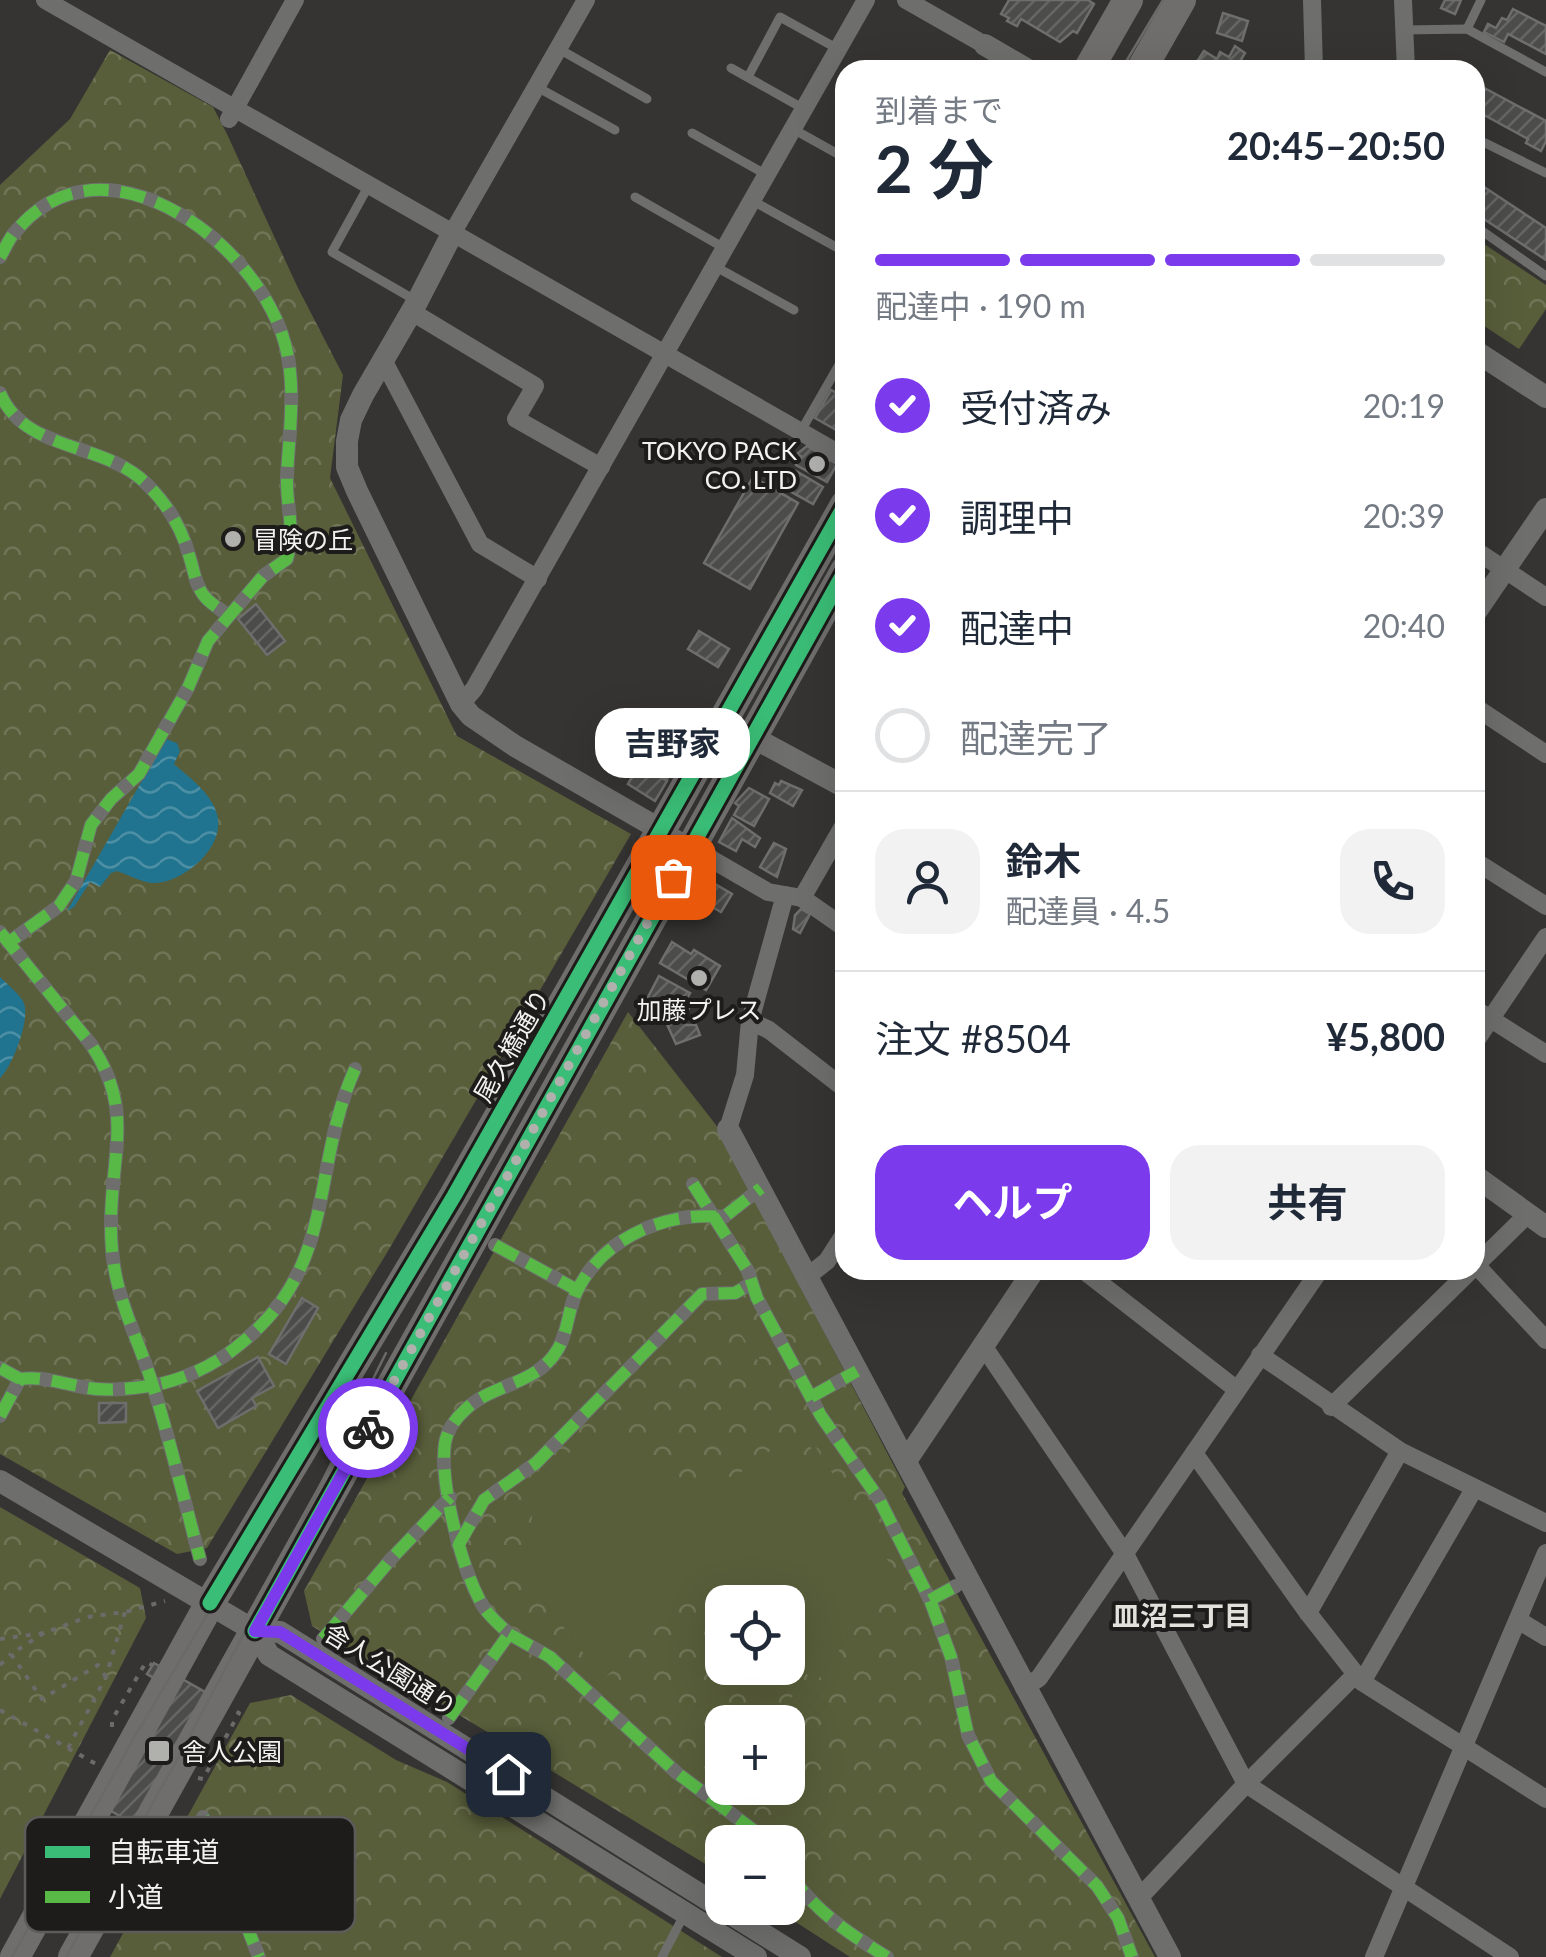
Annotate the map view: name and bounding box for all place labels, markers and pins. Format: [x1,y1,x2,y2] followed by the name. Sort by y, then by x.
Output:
[642,435,797,494] place label: TOKYO PACK CO. LTD
[806,453,828,475] marker: TOKYO PACK CO. LTD
[253,524,353,554] place label: 冒険の丘
[222,528,244,550] marker: 冒険の丘
[596,707,750,777] callout: 吉野家
[631,835,716,920] pin
[688,967,710,989] marker: 加藤プレス
[636,994,762,1024] place label: 加藤プレス
[466,1732,551,1817] pin
[182,1736,282,1766] place label: 舎人公園
[146,1738,172,1764] marker: 舎人公園

